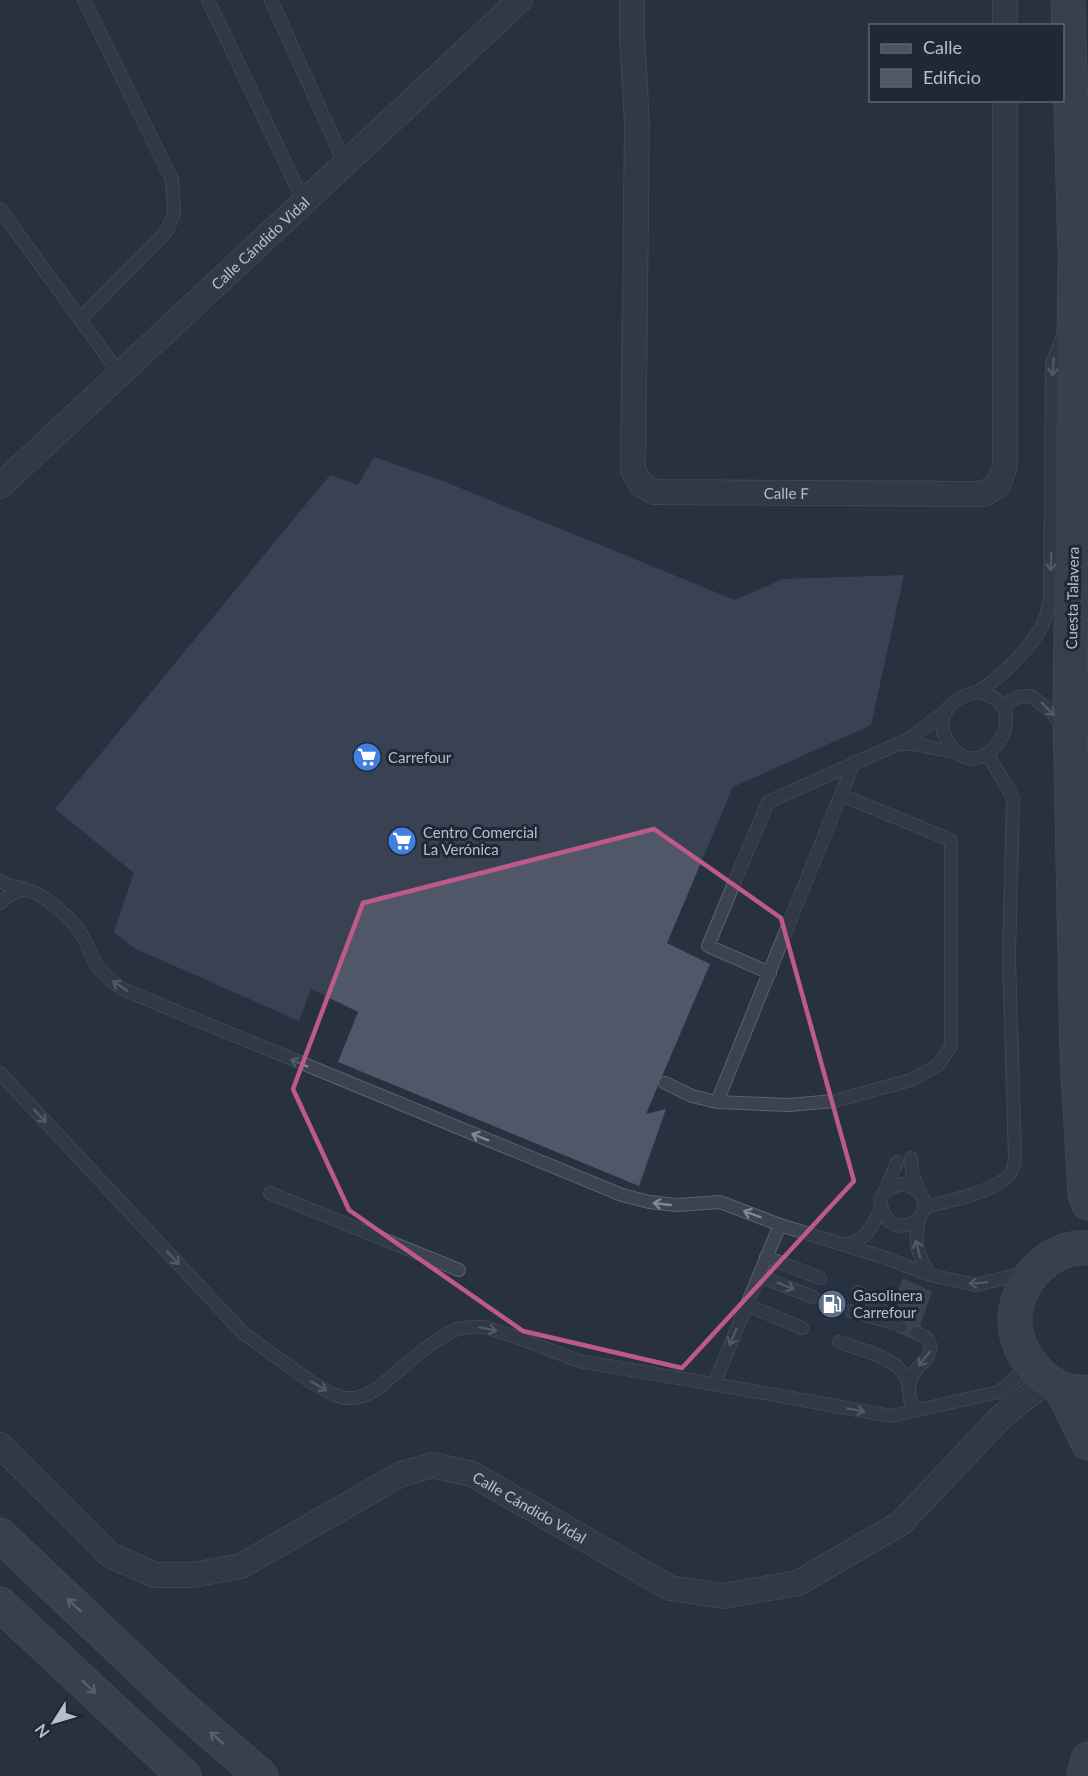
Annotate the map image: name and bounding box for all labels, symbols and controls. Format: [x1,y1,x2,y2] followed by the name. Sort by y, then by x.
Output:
[869,24,1064,102] legend
[923,36,962,58] text: Calle
[923,66,981,88] text: Edificio
[207,193,313,293] street label: Calle Cándido Vidal
[1047,357,1058,377] one-way arrow
[764,484,809,502] street label: Calle F
[1062,547,1082,649] street label: Cuesta Talavera
[1046,552,1057,572] one-way arrow
[1041,702,1055,717] one-way arrow
[351,741,383,773] supermarket icon: Carrefour
[388,748,452,766] place label: Carrefour
[423,823,537,858] place label: Centro Comercial La Verónica
[386,825,418,857] supermarket icon: Centro Comercial La Verónica
[112,980,129,992] one-way arrow
[290,1056,309,1067] one-way arrow
[33,1108,47,1123] one-way arrow
[471,1130,489,1141] one-way arrow
[653,1198,672,1209] one-way arrow
[744,1208,762,1219] one-way arrow
[911,1240,923,1259] one-way arrow
[166,1250,180,1265] one-way arrow
[969,1278,988,1289] one-way arrow
[776,1282,795,1293] one-way arrow
[853,1286,923,1321] place label: Gasolinera Carrefour
[816,1288,848,1320] fuel station icon: Gasolinera Carrefour
[478,1324,497,1335] one-way arrow
[727,1327,738,1346] one-way arrow
[918,1351,931,1367] one-way arrow
[309,1381,327,1392] one-way arrow
[846,1405,865,1416] one-way arrow
[470,1468,589,1547] street label: Calle Cándido Vidal
[67,1598,82,1612] one-way arrow
[81,1679,96,1694] one-way arrow
[24,1692,84,1752] north arrow
[30,1721,53,1742] text: N
[210,1731,225,1745] one-way arrow

